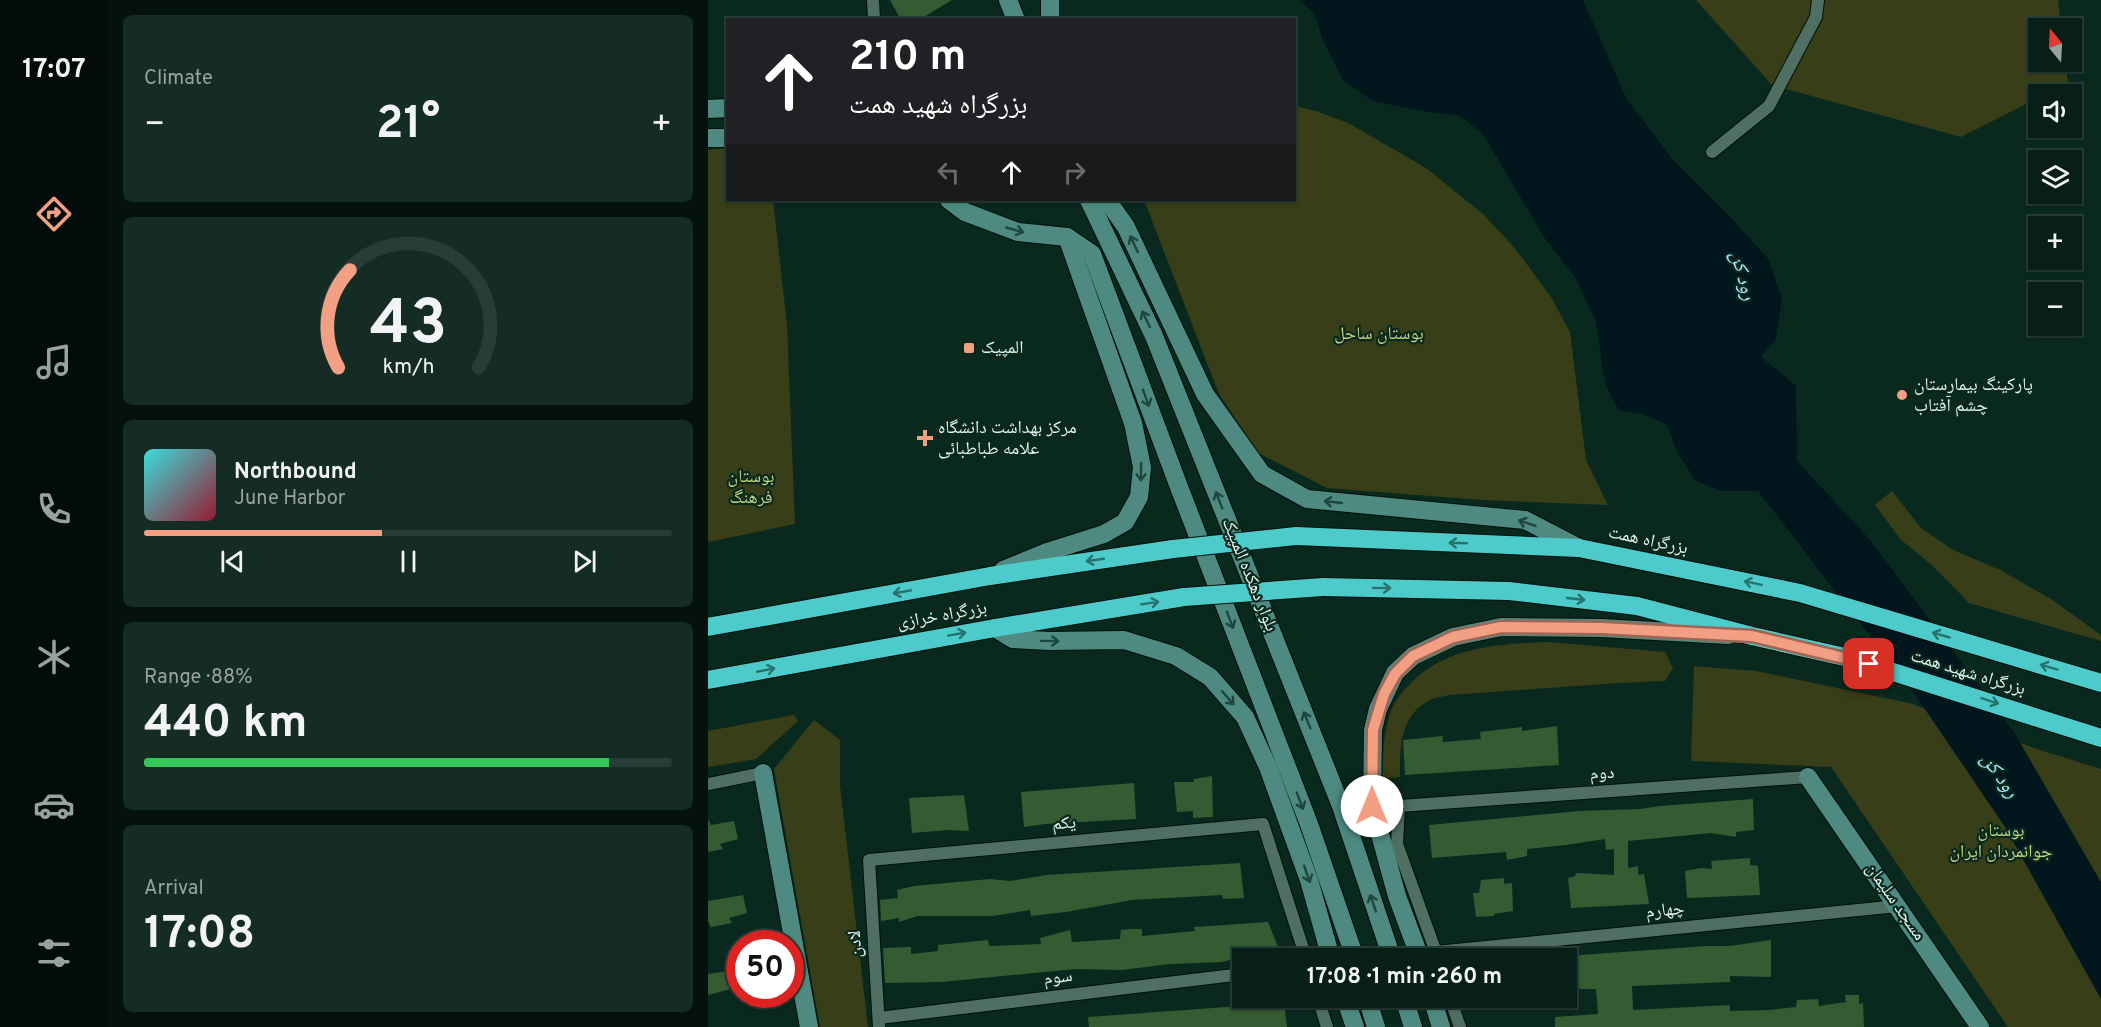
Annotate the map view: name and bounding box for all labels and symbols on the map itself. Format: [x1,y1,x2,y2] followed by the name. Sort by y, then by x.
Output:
[2028,18,2082,72] north arrow
[1005,225,1024,236] one-way arrow
[1128,235,1140,253] one-way arrow
[1723,249,1761,304] water label: رود کن
[1140,310,1152,328] one-way arrow
[1334,323,1424,346] park label: بوستان ساحل
[981,337,1023,360] place label: المپیک
[962,341,976,355] marker: المپیک
[1914,374,2033,418] place label: پاركينگ بيمارستان چشم آفتاب
[1141,388,1152,407] one-way arrow
[1895,388,1909,402] marker: پاركينگ بيمارستان چشم آفتاب
[938,417,1077,461] place label: مرکز بهداشت دانشگاه علامه طباطبائی
[916,429,934,447] marker: مرکز بهداشت دانشگاه علامه طباطبائی
[1135,461,1147,481] one-way arrow
[728,466,774,510] park label: بوستان فرهنگ
[1213,491,1224,509] one-way arrow
[1324,496,1344,507] one-way arrow
[1216,515,1282,635] street label: بلوار دهکده المپیک
[1518,516,1537,527] one-way arrow
[1606,521,1690,561] street label: بزرگراه همت
[1448,537,1468,548] one-way arrow
[1085,555,1105,566] one-way arrow
[1744,577,1763,589] one-way arrow
[1371,582,1391,594] one-way arrow
[893,587,913,598] one-way arrow
[1566,594,1586,605] one-way arrow
[895,597,989,635] street label: بزرگراه خرازی
[1139,597,1159,608] one-way arrow
[1225,610,1236,628] one-way arrow
[947,628,967,639] one-way arrow
[1932,629,1951,640] one-way arrow
[1040,635,1060,647] one-way arrow
[1843,638,1894,689] pin
[1908,645,2028,701] street label: بزرگراه شهید همت
[2040,661,2059,672] one-way arrow
[755,664,775,675] one-way arrow
[1221,690,1234,706] one-way arrow
[1980,697,1999,708] one-way arrow
[1301,711,1312,730] one-way arrow
[1974,748,2024,804] water label: رود کن
[1589,762,1615,786] street label: دوم
[1340,774,1404,838] position arrow
[1296,792,1307,810] one-way arrow
[1051,811,1077,837] street label: یکم
[1950,820,2052,864] park label: بوستان جوانمردان ایران
[1860,858,1930,946] street label: مسجد سلیمان
[1302,864,1313,883] one-way arrow
[1367,894,1378,913] one-way arrow
[1645,898,1685,924] street label: چهارم
[726,930,804,1008] speed limit sign: 50
[844,930,868,958] street label: لادن
[1042,965,1074,991] street label: سوم

